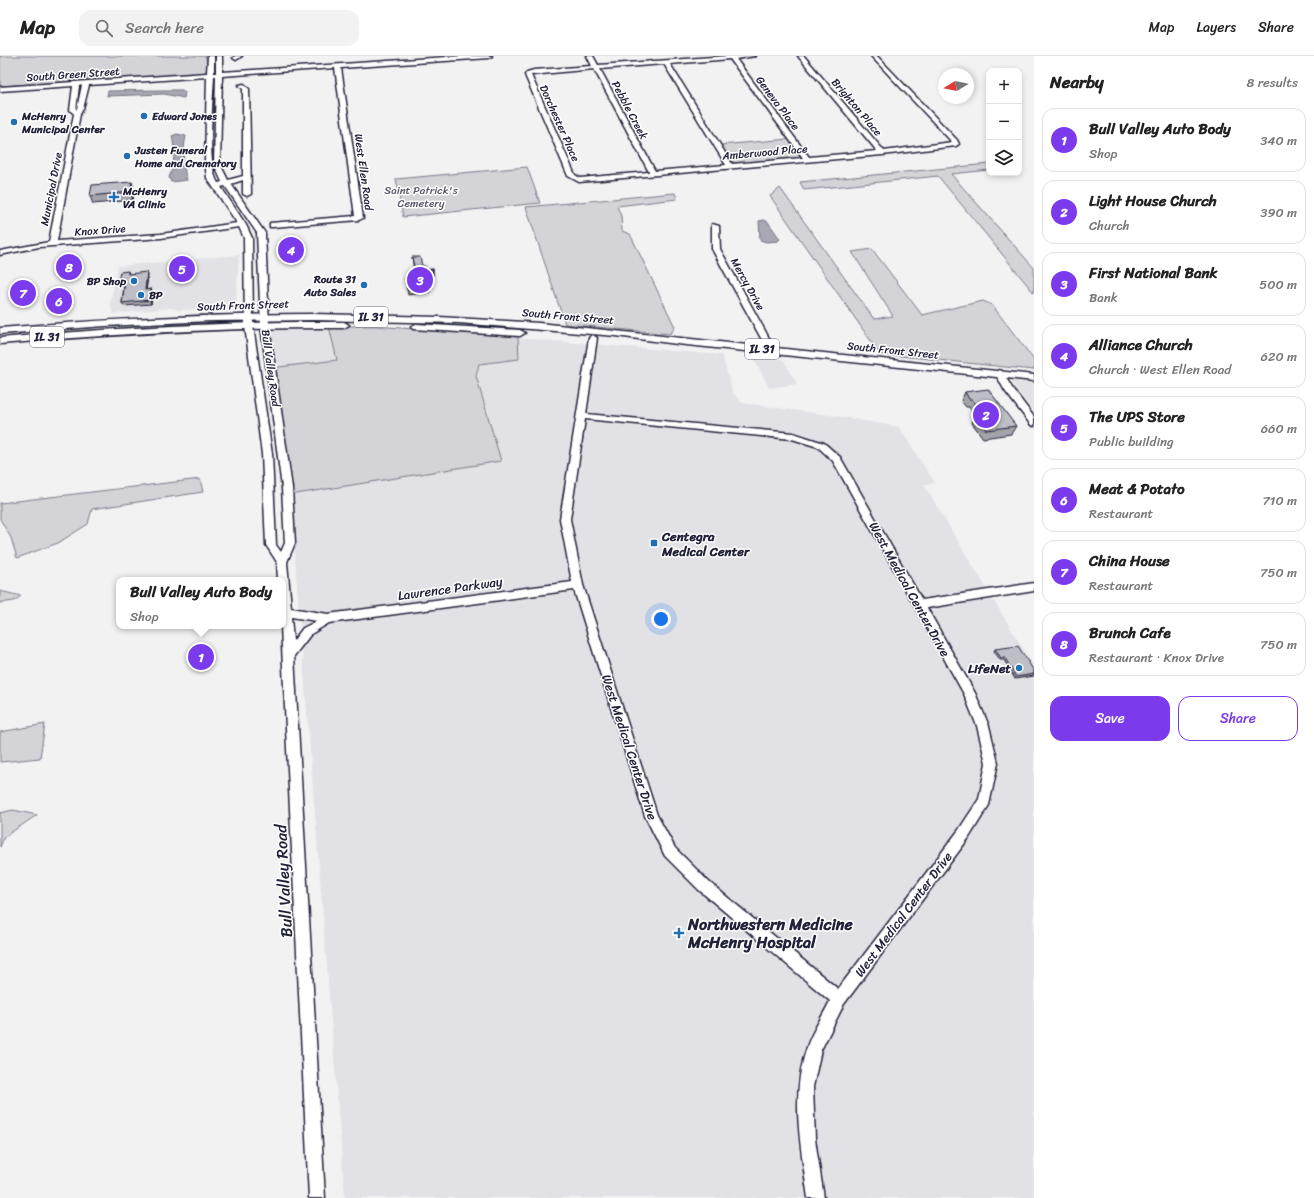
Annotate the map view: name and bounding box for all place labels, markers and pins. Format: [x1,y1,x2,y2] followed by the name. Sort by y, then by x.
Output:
[21,107,106,139] place label: McHenry Municipal Center
[152,107,217,126] place label: Edward Jones
[139,111,149,121] marker: Edward Jones
[9,117,19,127] marker: McHenry Municipal Center
[134,141,237,173] place label: Justen Funeral Home and Crematory
[122,151,132,161] marker: Justen Funeral Home and Crematory
[122,182,167,214] place label: McHenry VA Clinic
[108,191,120,203] marker: McHenry VA Clinic
[278,235,304,265] pin: 4
[56,252,82,282] pin: 8
[169,254,195,284] pin: 5
[407,265,433,295] pin: 3
[303,270,356,302] place label: Route 31 Auto Sales
[87,272,126,291] place label: BP Shop
[129,276,139,286] marker: BP Shop
[10,278,36,308] pin: 7
[359,280,369,290] marker: Route 31 Auto Sales
[46,286,72,316] pin: 6
[149,286,163,305] place label: BP
[136,290,146,300] marker: BP
[973,400,999,430] pin: 2
[661,525,751,563] place label: Centegra Medical Center
[649,538,659,548] marker: Centegra Medical Center
[188,642,214,672] pin: 1
[968,657,1011,680] place label: LifeNet
[1014,663,1024,673] marker: LifeNet
[687,910,853,957] place label: Northwestern Medicine McHenry Hospital
[673,927,685,939] marker: Northwestern Medicine McHenry Hospital

